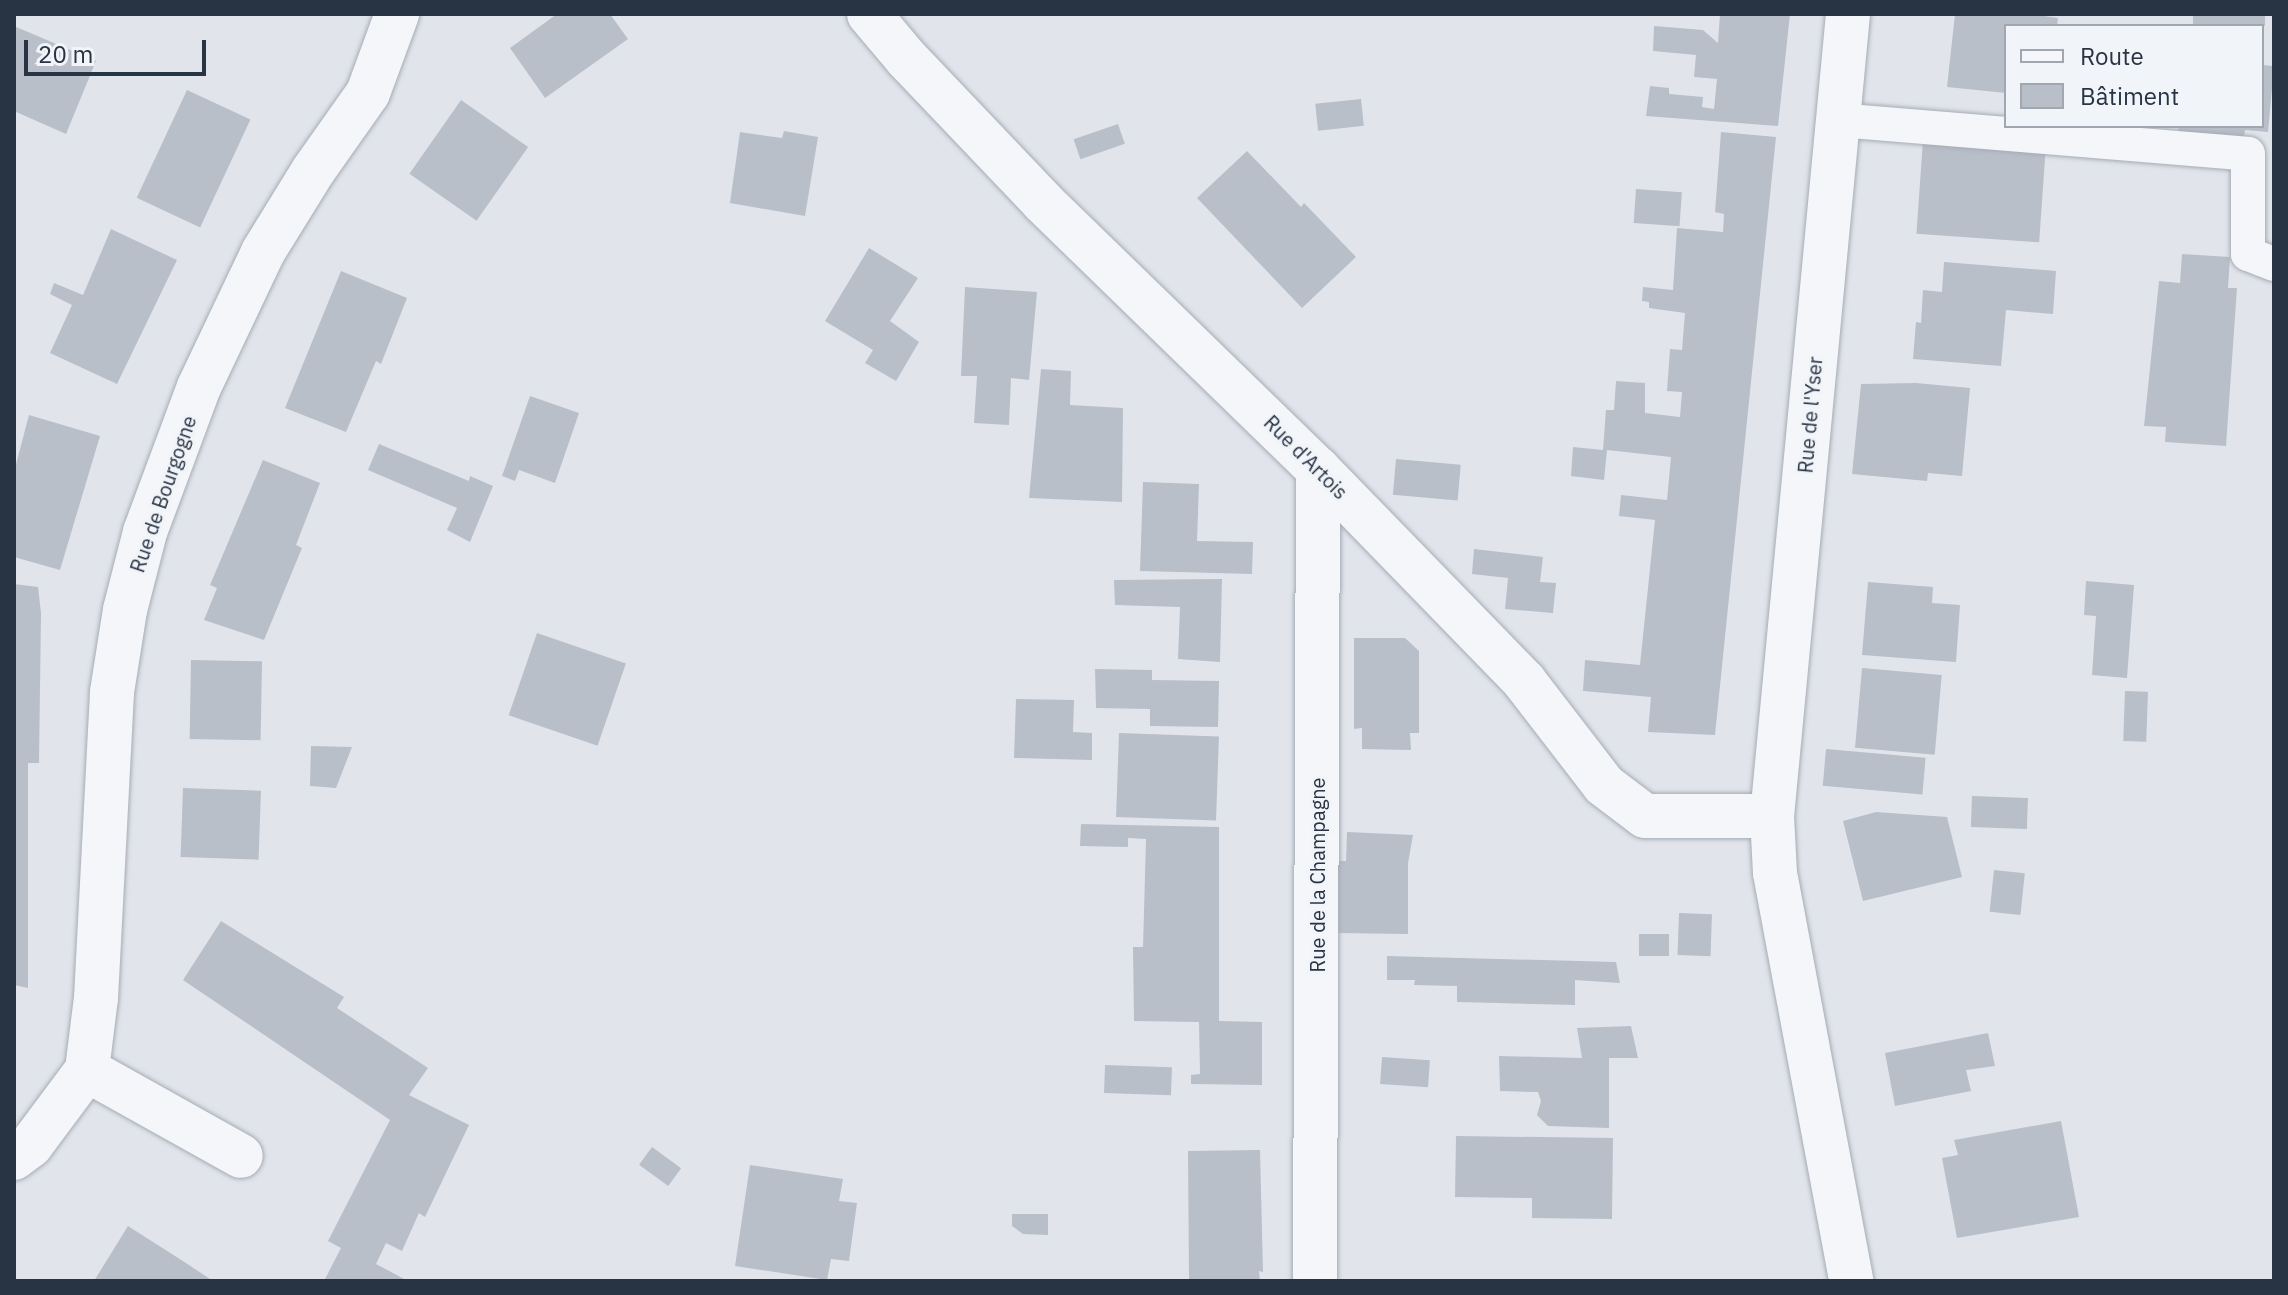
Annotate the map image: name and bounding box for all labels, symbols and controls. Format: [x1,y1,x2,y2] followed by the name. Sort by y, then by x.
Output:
[28,24,210,74] scale bar
[2004,24,2264,128] legend
[38,38,93,70] text: 20 m
[2080,40,2144,72] text: Route
[2080,80,2179,112] text: Bâtiment
[1793,356,1827,474] street label: Rue de l'Yser
[1259,410,1353,504] street label: Rue d'Artois
[125,412,201,576] street label: Rue de Bourgogne
[1305,777,1329,973] street label: Rue de la Champagne

